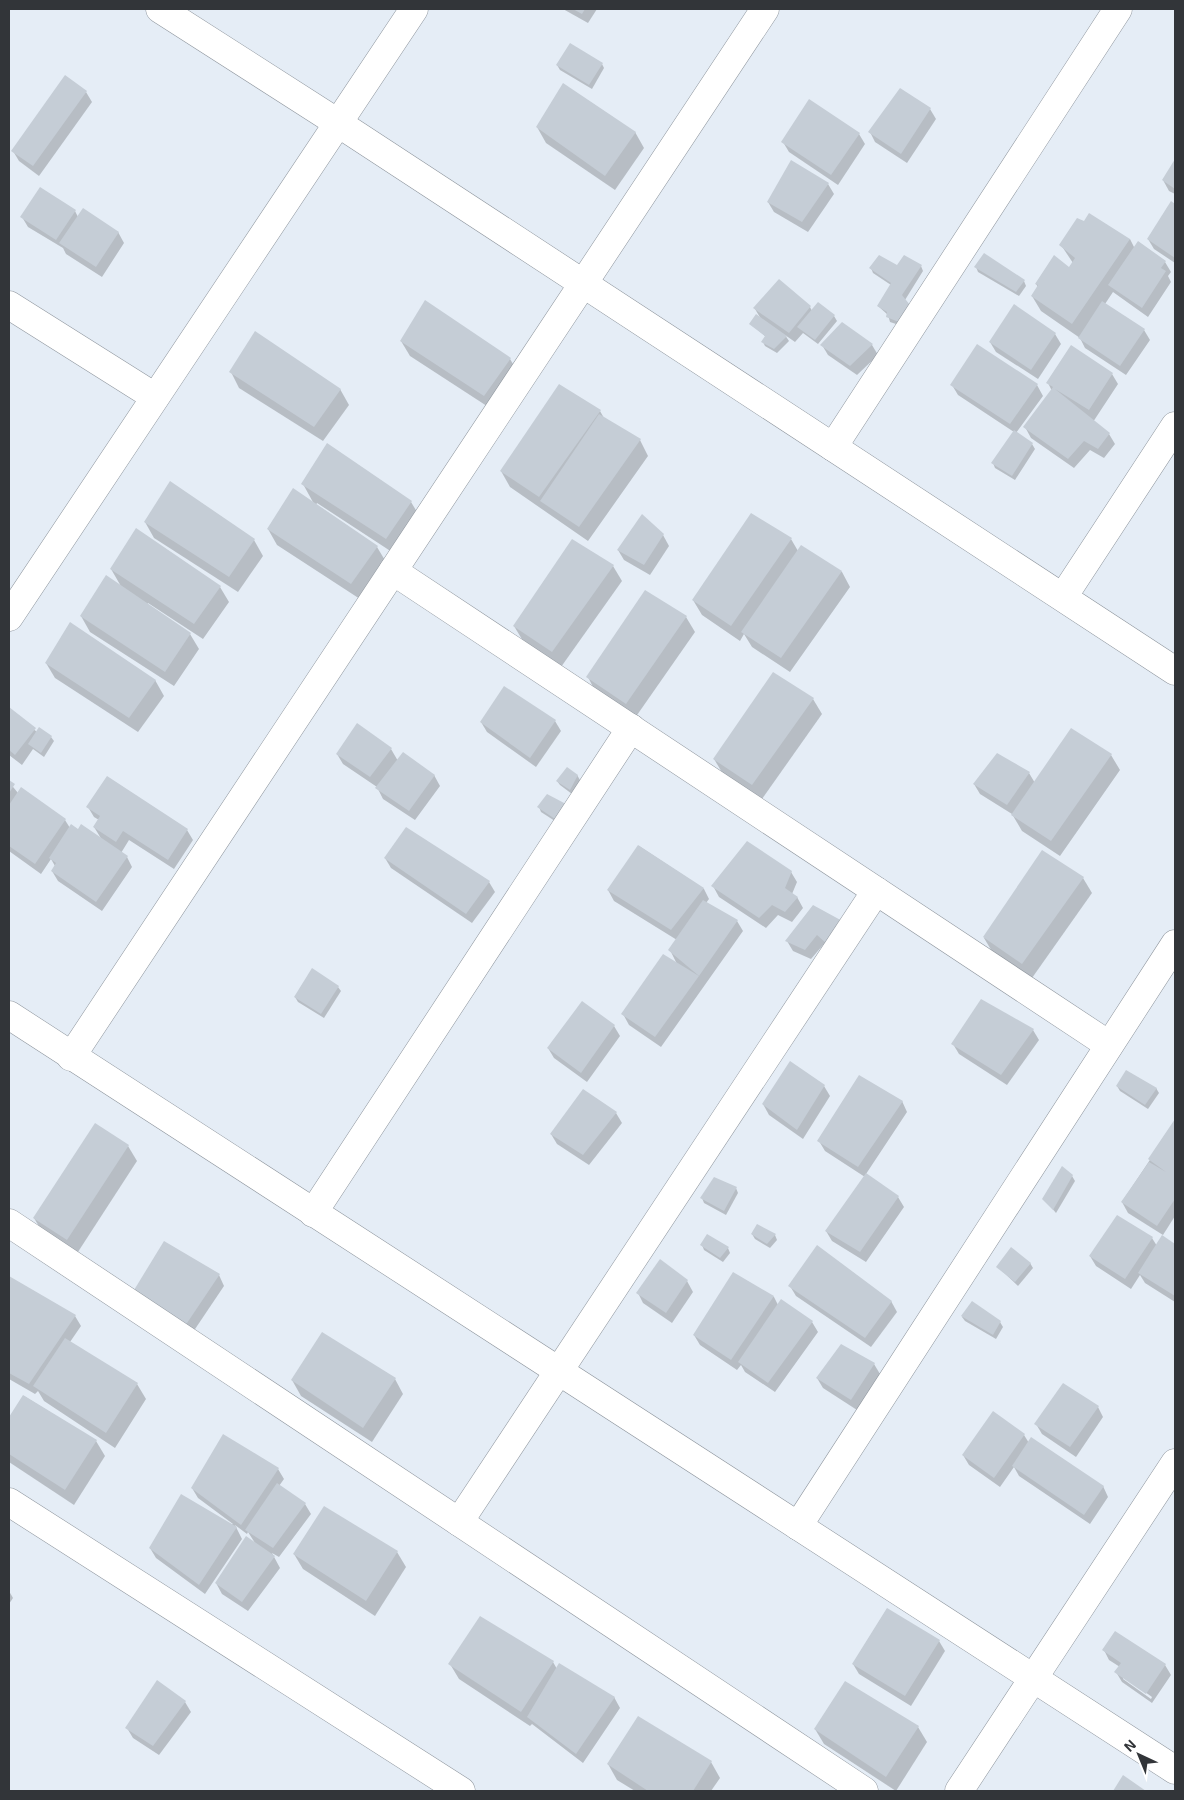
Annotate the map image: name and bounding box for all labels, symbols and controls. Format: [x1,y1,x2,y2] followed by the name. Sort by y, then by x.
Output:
[1114,1730,1164,1780] north arrow
[1120,1736,1139,1755] text: N

